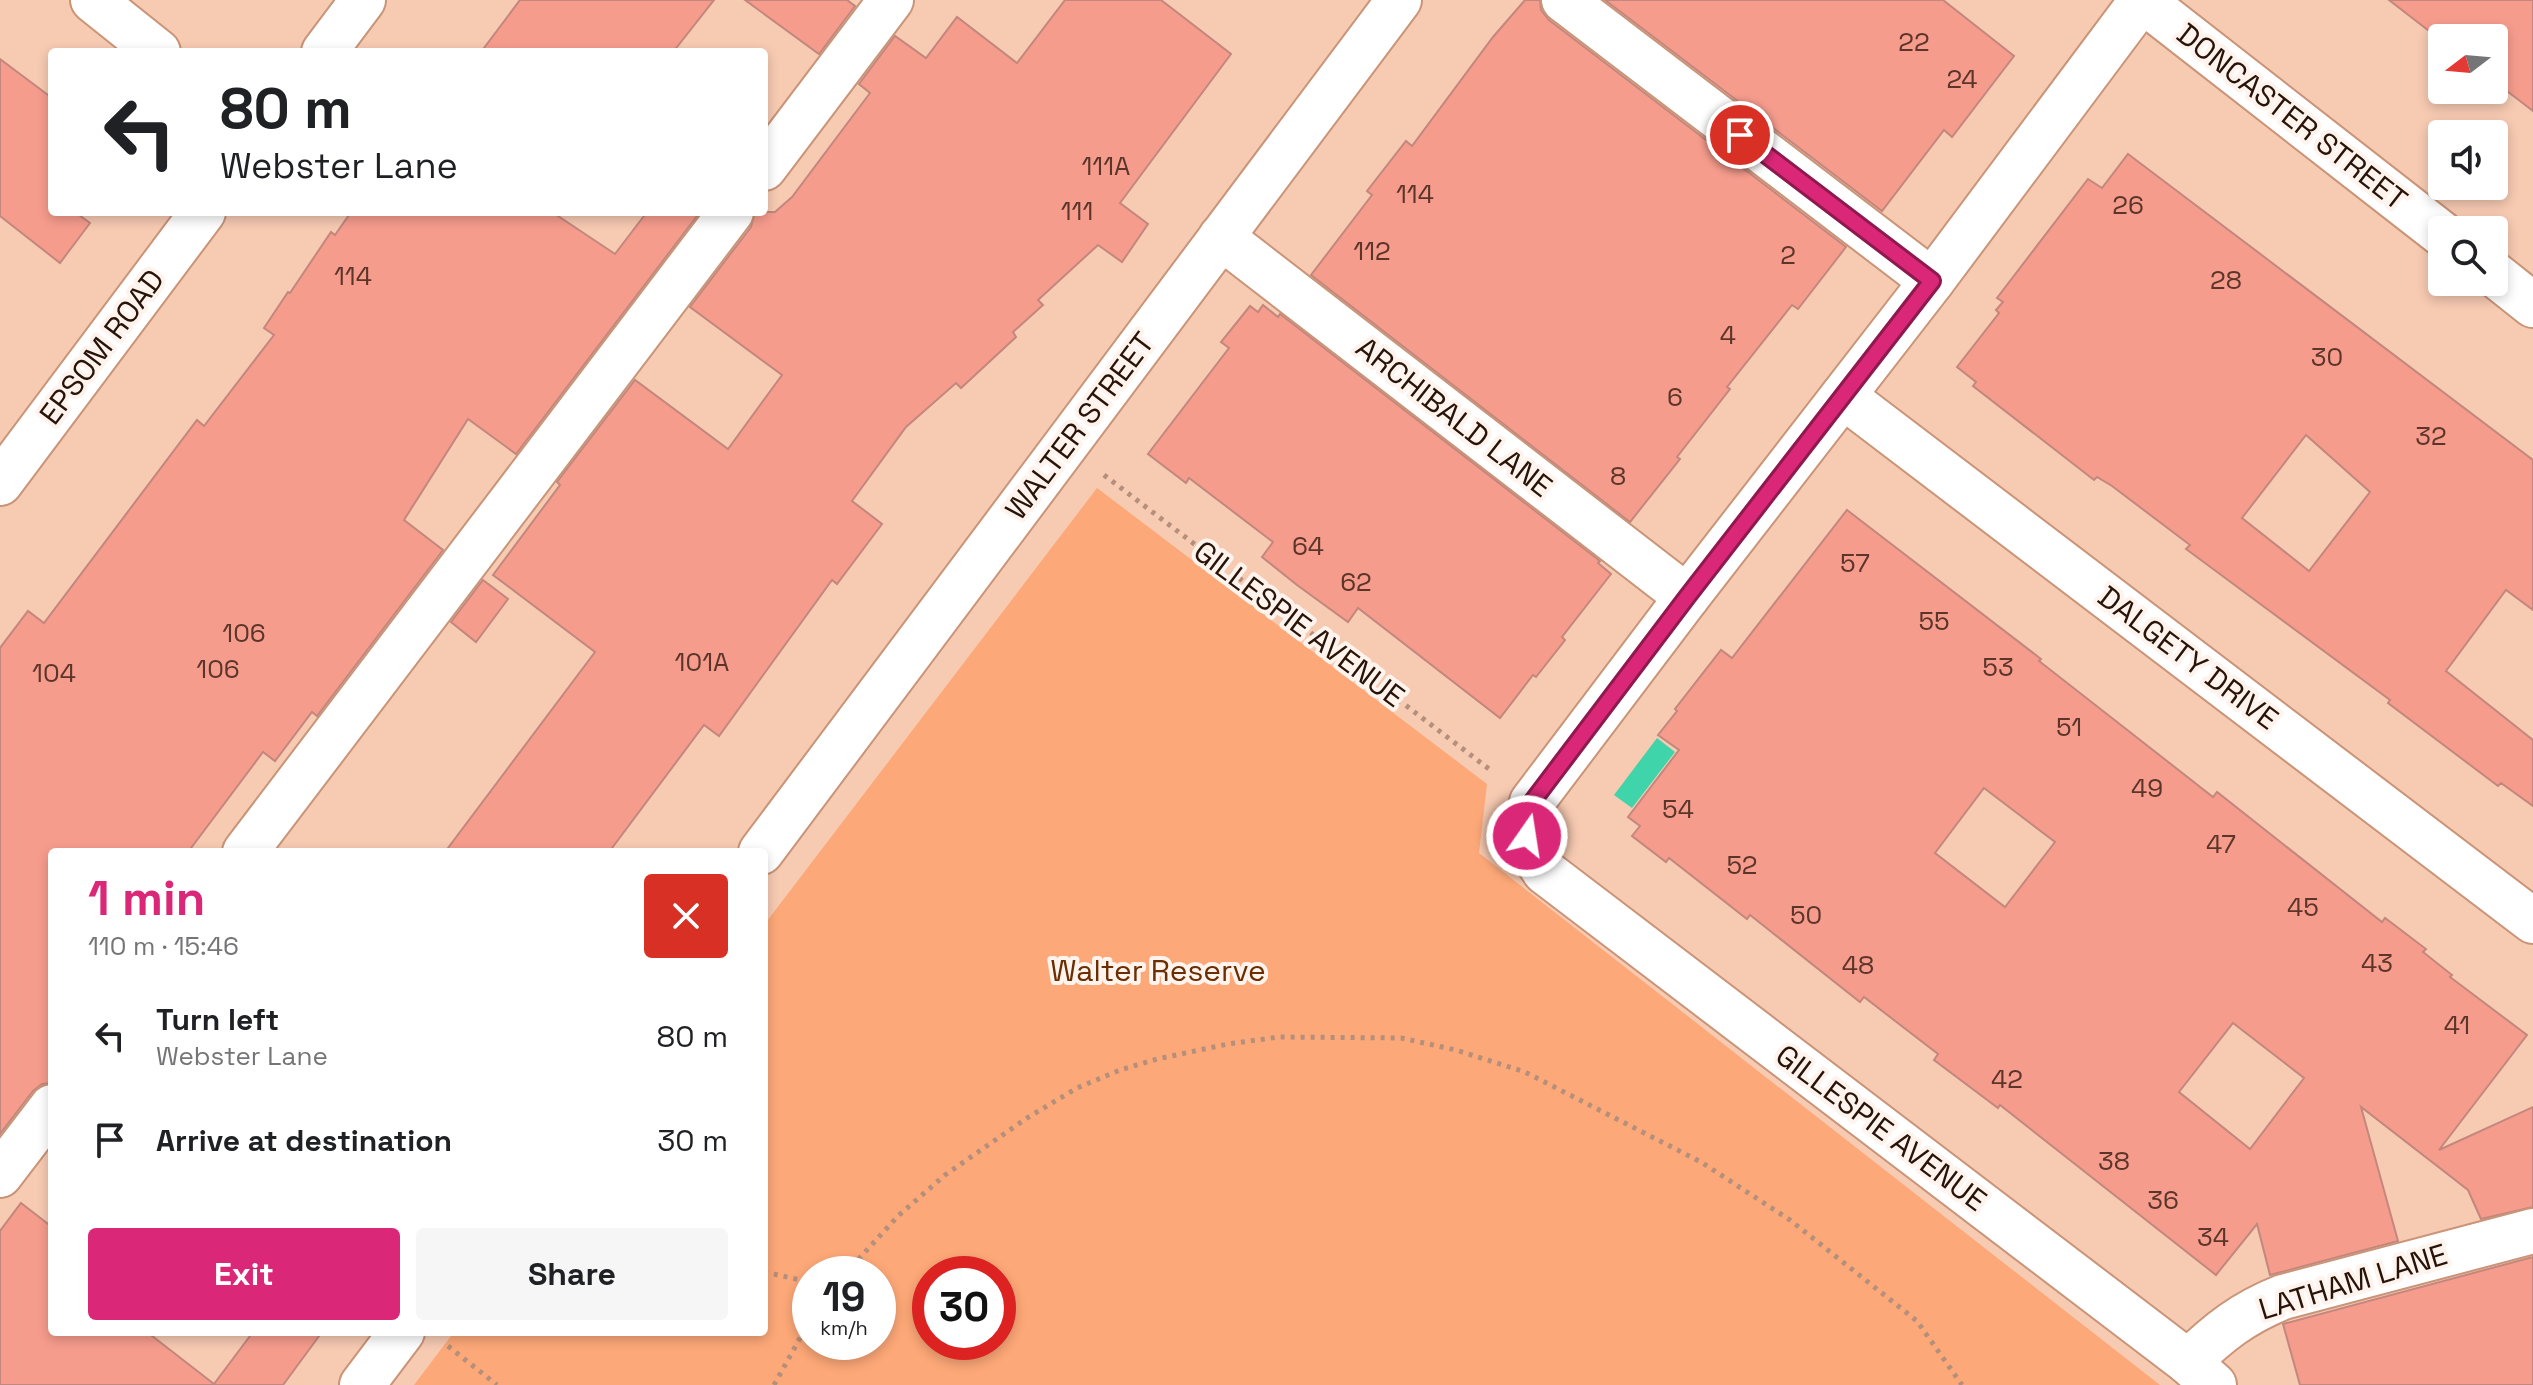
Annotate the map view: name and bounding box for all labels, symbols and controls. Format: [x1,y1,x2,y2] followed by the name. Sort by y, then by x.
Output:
[2169,14,2415,219] street label: DONCASTER STREET
[2428,24,2508,104] north arrow
[2428,24,2508,296] map controls
[1898,25,1930,59] house number: 22
[1946,62,1978,96] house number: 24
[220,73,352,144] text: 80 m
[88,80,192,184] icon: left
[1706,101,1774,169] pin
[1718,113,1762,157] icon: arrive
[2428,120,2508,200] button: sound
[220,143,458,189] text: Webster Lane
[1082,149,1130,183] house number: 111A
[1396,177,1434,211] house number: 114
[2112,188,2144,222] house number: 26
[1061,194,1093,228] house number: 111
[2428,216,2508,296] button: search
[1353,234,1391,268] house number: 112
[1780,238,1796,272] house number: 2
[334,259,372,293] house number: 114
[30,261,173,432] street label: EPSOM ROAD
[2210,263,2242,297] house number: 28
[1720,318,1736,352] house number: 4
[996,324,1163,527] street label: WALTER STREET
[1348,328,1560,505] street label: ARCHIBALD LANE
[2311,340,2343,374] house number: 30
[1667,380,1683,414] house number: 6
[2415,419,2447,453] house number: 32
[1610,459,1626,493] house number: 8
[1292,529,1324,563] house number: 64
[1186,532,1413,716] street label: GILLESPIE AVENUE
[1840,546,1870,580] house number: 57
[1340,565,1372,599] house number: 62
[2090,577,2286,738] street label: DALGETY DRIVE
[1918,604,1950,638] house number: 55
[222,616,266,650] house number: 106
[675,645,729,679] house number: 101A
[1982,650,2014,684] house number: 53
[196,652,240,686] house number: 106
[32,656,76,690] house number: 104
[2056,710,2082,744] house number: 51
[2131,771,2163,805] house number: 49
[1662,792,1694,826] house number: 54
[1485,794,1569,878] position arrow
[2206,827,2236,861] house number: 47
[1726,848,1758,882] house number: 52
[88,868,205,929] text: 1 min
[644,874,728,958] button: close
[2287,890,2319,924] house number: 45
[1790,898,1822,932] house number: 50
[88,929,239,963] text: 110 m · 15:46
[2361,946,2393,980] house number: 43
[1842,948,1874,982] house number: 48
[1050,951,1266,990] park label: Walter Reserve
[156,1000,279,1039] text: Turn left
[2444,1008,2470,1042] house number: 41
[88,1014,132,1058] icon: left
[657,1017,728,1056] text: 80 m
[1768,1036,1995,1220] street label: GILLESPIE AVENUE
[156,1039,328,1073] text: Webster Lane
[1991,1062,2023,1096] house number: 42
[88,1118,132,1162] icon: arrive
[156,1121,452,1160] text: Arrive at destination
[657,1121,728,1160] text: 30 m
[2098,1144,2130,1178] house number: 38
[2147,1183,2179,1217] house number: 36
[2197,1220,2229,1254] house number: 34
[88,1228,400,1320] button: Exit
[416,1228,728,1320] button: Share
[2254,1234,2452,1329] street label: LATHAM LANE
[912,1256,1016,1360] speed limit sign: 30
[823,1272,865,1323] text: 19
[820,1315,868,1341] text: km/h

